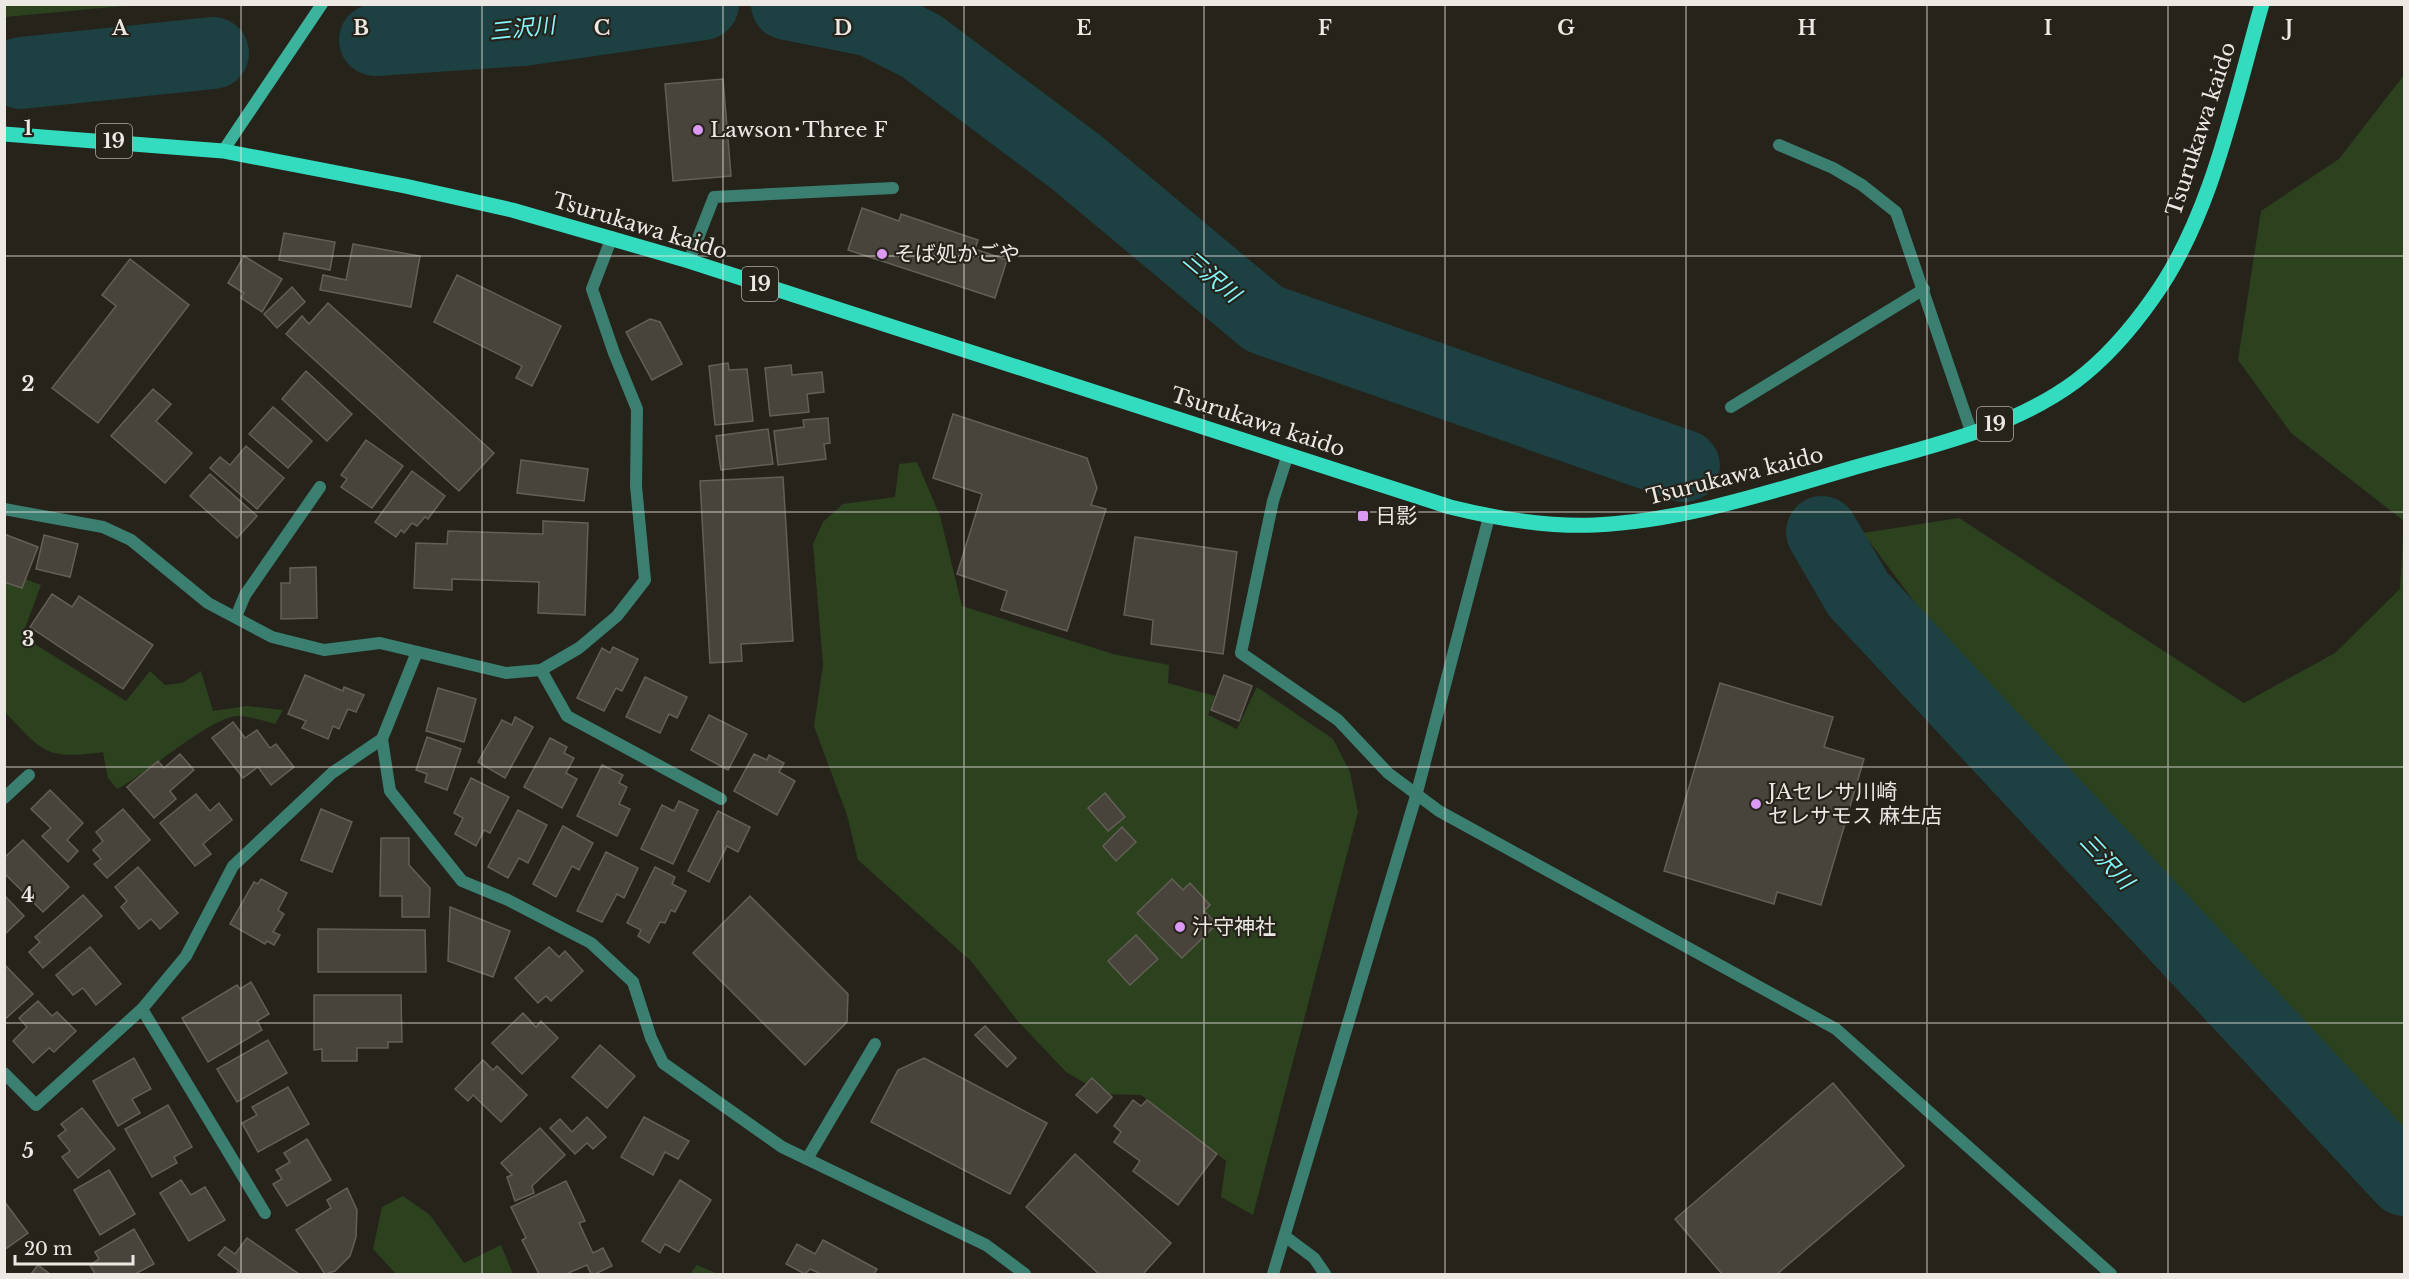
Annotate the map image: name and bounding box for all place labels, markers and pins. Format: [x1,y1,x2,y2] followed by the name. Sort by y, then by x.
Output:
[710,117,888,143] place label: Lawson･Three F
[691,123,705,137] marker: Lawson･Three F
[894,241,1020,267] place label: そば処かごや
[875,247,889,261] marker: そば処かごや
[1375,503,1417,529] place label: 日影
[1356,509,1370,523] marker: 日影
[1765,779,1942,829] place label: JAセレサ川崎 セレサモス 麻生店
[1749,797,1763,811] marker: JAセレサ川崎 セレサモス 麻生店
[1192,914,1276,940] place label: 汁守神社
[1173,920,1187,934] marker: 汁守神社

